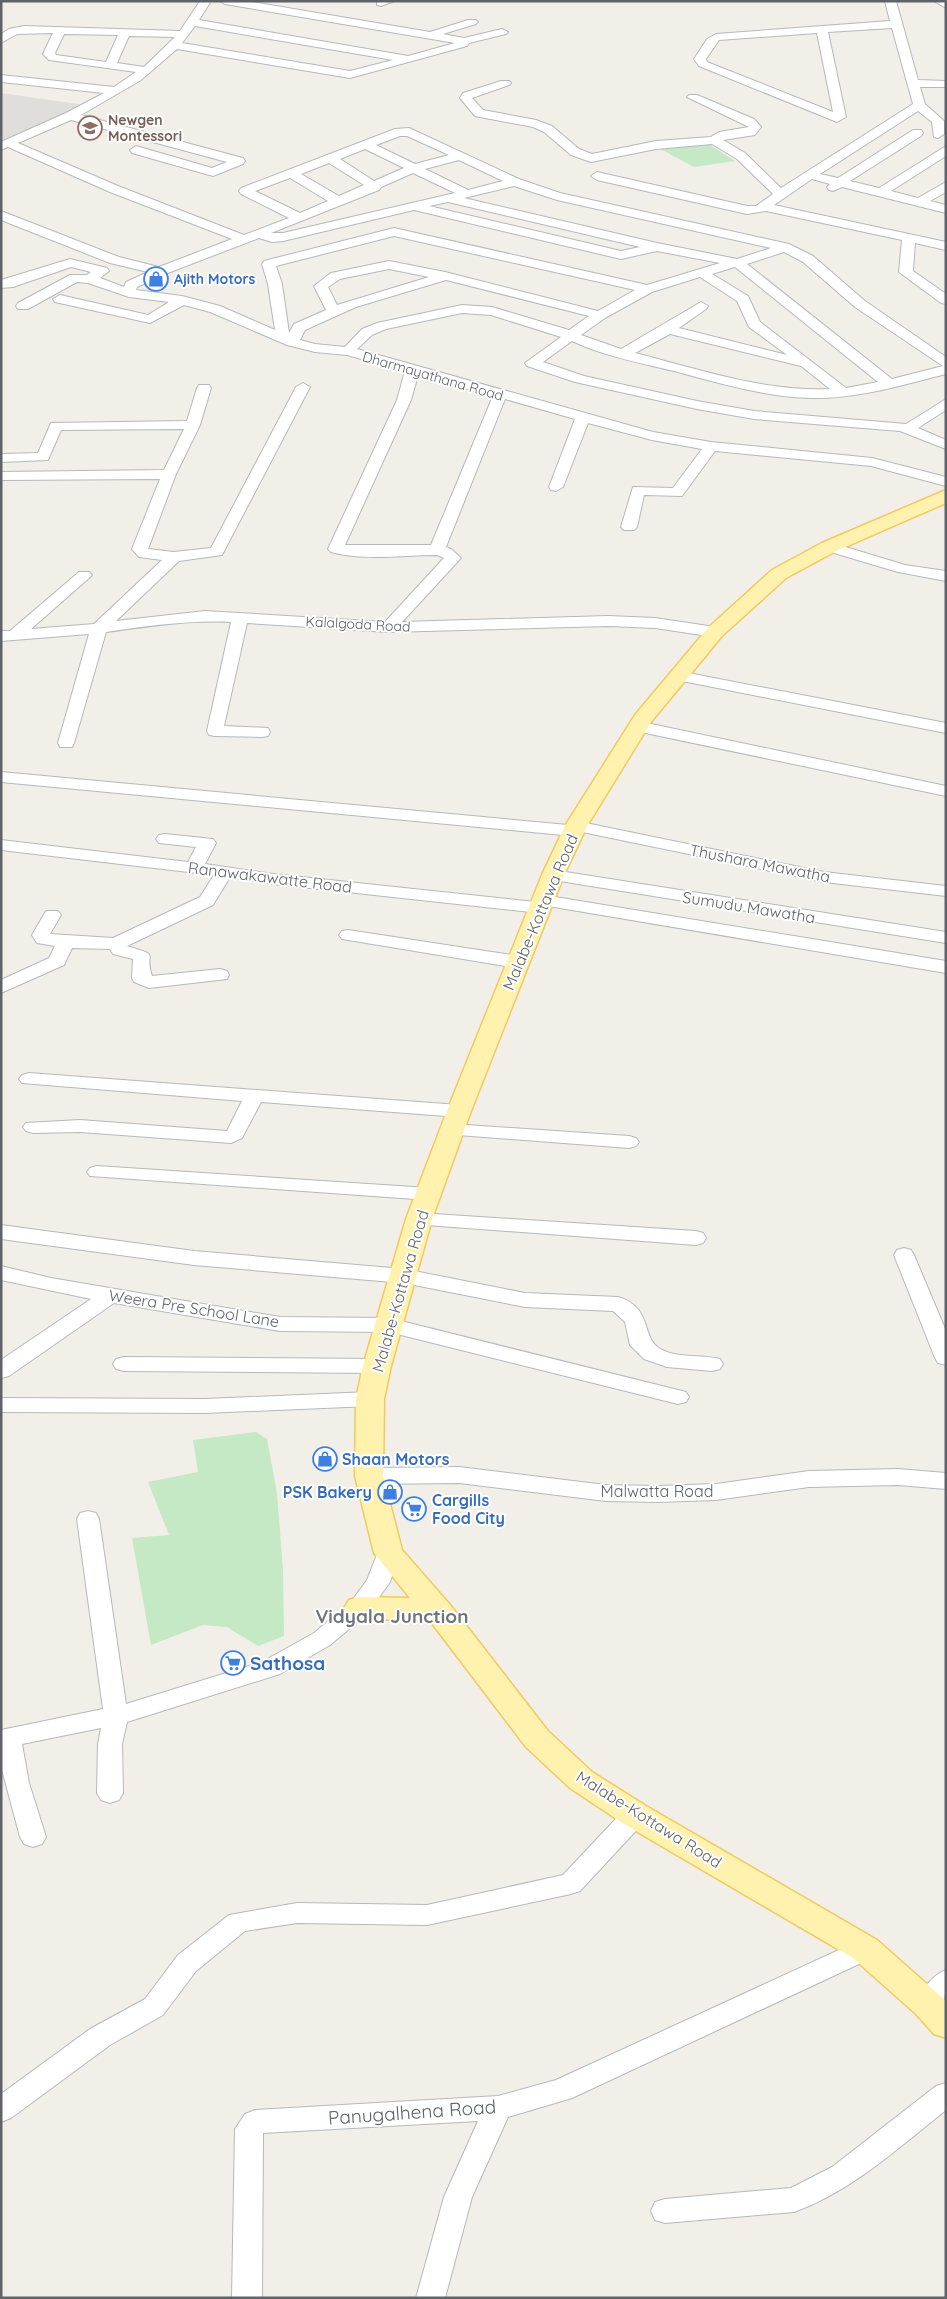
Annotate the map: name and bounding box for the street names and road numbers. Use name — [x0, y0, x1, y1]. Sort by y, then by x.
street label: Dharmayathana Road — [360, 347, 506, 405]
street label: Kalalgoda Road — [305, 612, 411, 636]
street label: Malabe-Kottawa Road — [498, 831, 582, 993]
street label: Thushara Mawatha — [688, 840, 832, 886]
street label: Ranawakawatte Road — [187, 857, 353, 897]
street label: Sumudu Mawatha — [681, 887, 817, 927]
street label: Malabe-Kottawa Road — [367, 1208, 433, 1374]
street label: Weera Pre School Lane — [107, 1285, 281, 1331]
street label: Malwatta Road — [601, 1481, 713, 1501]
street label: Malabe-Kottawa Road — [573, 1766, 725, 1872]
street label: Panugalhena Road — [327, 2094, 497, 2130]

